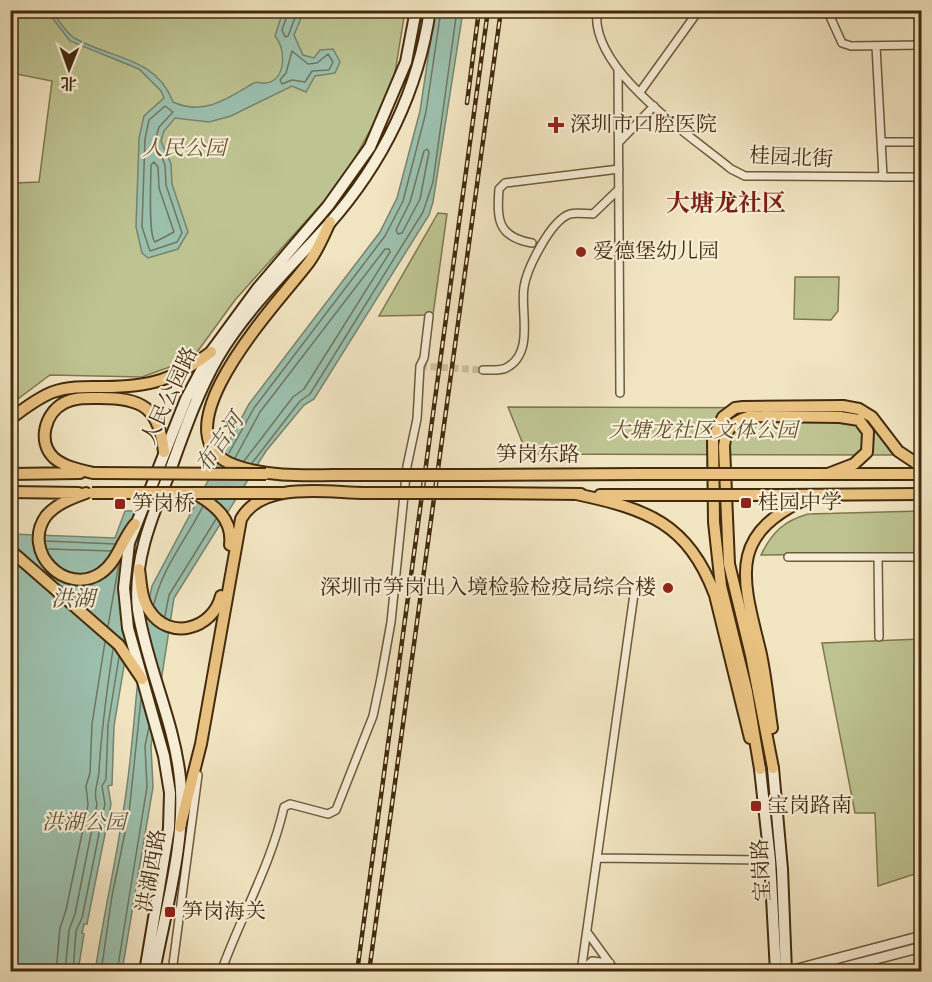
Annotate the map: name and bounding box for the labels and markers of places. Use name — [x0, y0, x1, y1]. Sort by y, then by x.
place label: 深圳市口腔医院 — [570, 112, 717, 138]
marker: 深圳市口腔医院 — [547, 116, 565, 134]
place label: 爱德堡幼儿园 — [593, 239, 719, 265]
marker: 爱德堡幼儿园 — [574, 245, 588, 259]
place label: 桂园中学 — [758, 490, 842, 516]
place label: 笋岗桥 — [132, 491, 195, 517]
marker: 桂园中学 — [739, 496, 753, 510]
marker: 笋岗桥 — [113, 497, 127, 511]
place label: 深圳市笋岗出入境检验检疫局综合楼 — [320, 575, 656, 601]
marker: 深圳市笋岗出入境检验检疫局综合楼 — [661, 581, 675, 595]
place label: 宝岗路南 — [768, 793, 852, 819]
marker: 宝岗路南 — [749, 799, 763, 813]
place label: 笋岗海关 — [182, 899, 266, 925]
marker: 笋岗海关 — [163, 905, 177, 919]

